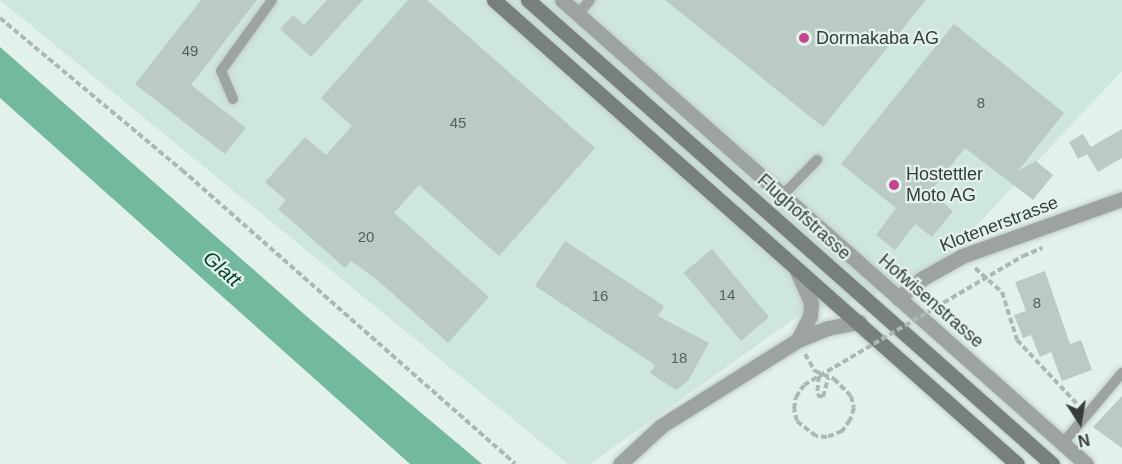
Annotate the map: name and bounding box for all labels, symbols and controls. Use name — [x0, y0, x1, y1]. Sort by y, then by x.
place label: Dormakaba AG — [816, 27, 940, 49]
marker: Dormakaba AG — [797, 31, 811, 45]
house number: 49 — [182, 42, 198, 60]
house number: 8 — [977, 94, 985, 112]
house number: 45 — [450, 114, 466, 132]
place label: Hostettler Moto AG — [906, 164, 983, 207]
street label: Flughofstrasse — [753, 169, 855, 265]
marker: Hostettler Moto AG — [887, 178, 901, 192]
street label: Klotenerstrasse — [937, 192, 1061, 256]
house number: 20 — [358, 228, 374, 246]
water label: Glatt — [198, 246, 246, 292]
street label: Hofwisenstrasse — [874, 250, 988, 352]
house number: 14 — [719, 286, 735, 304]
house number: 16 — [592, 287, 608, 305]
house number: 8 — [1033, 294, 1041, 312]
house number: 18 — [671, 349, 687, 367]
north arrow — [1050, 392, 1110, 452]
text: N — [1076, 431, 1091, 450]

